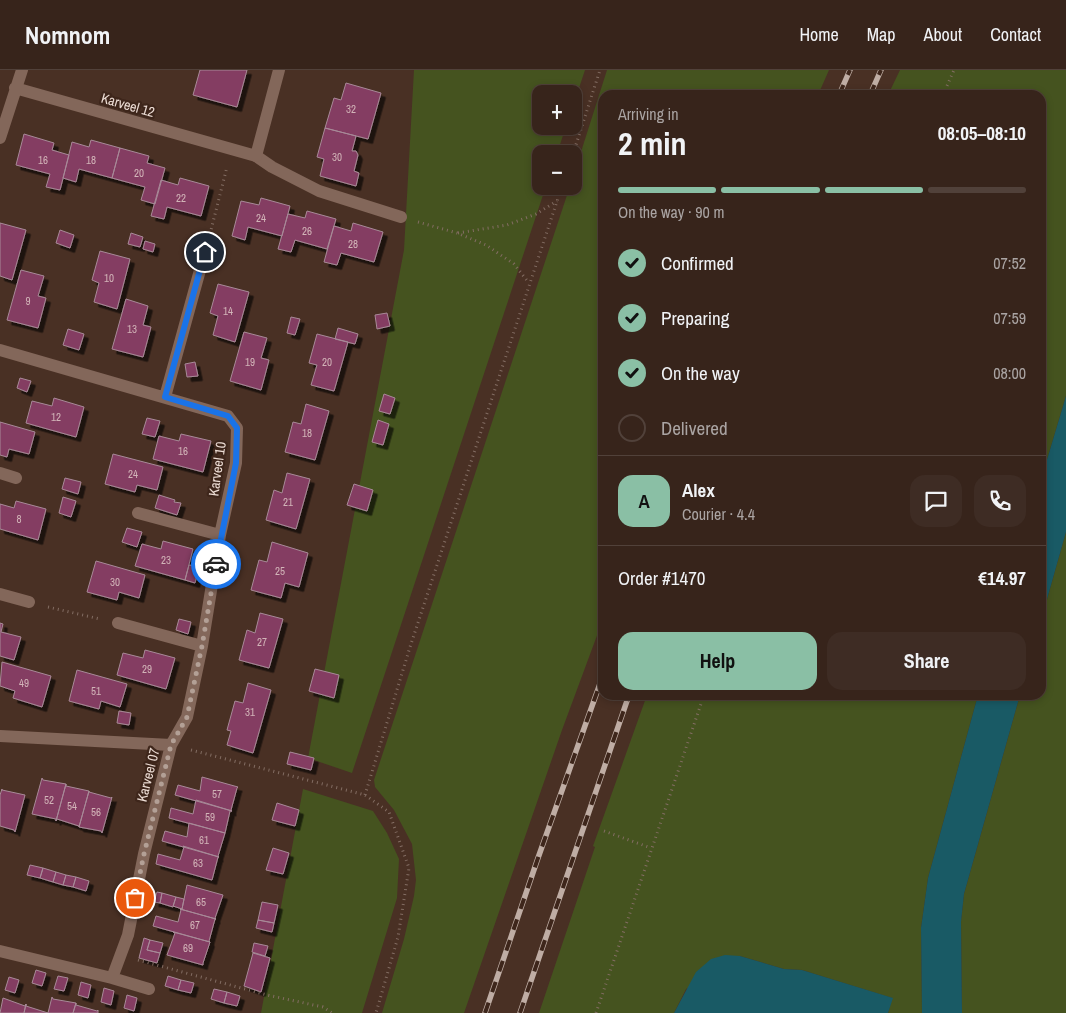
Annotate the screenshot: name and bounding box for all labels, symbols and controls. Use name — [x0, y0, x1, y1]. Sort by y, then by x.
text: Nomnom — [25, 19, 110, 51]
text: Home — [799, 22, 839, 47]
text: Map — [867, 22, 896, 47]
text: About — [924, 22, 962, 47]
text: Contact — [990, 22, 1041, 47]
map controls — [532, 85, 582, 195]
button: + — [532, 85, 582, 135]
street label: Karveel 12 — [99, 89, 157, 121]
house number: 32 — [346, 102, 356, 116]
text: Arriving in — [618, 103, 679, 125]
text: 08:05–08:10 — [938, 120, 1026, 146]
text: 2 min — [618, 122, 687, 165]
button: − — [532, 145, 582, 195]
house number: 30 — [332, 150, 342, 164]
house number: 16 — [38, 153, 48, 167]
house number: 18 — [86, 153, 96, 167]
house number: 20 — [134, 166, 144, 180]
house number: 22 — [176, 191, 186, 205]
text: On the way · 90 m — [618, 201, 724, 223]
house number: 24 — [256, 211, 266, 225]
house number: 26 — [302, 224, 312, 238]
pin — [184, 231, 226, 273]
house number: 28 — [348, 237, 358, 251]
icon: home — [191, 238, 219, 266]
icon: check — [618, 249, 646, 277]
text: Confirmed — [661, 250, 734, 276]
text: 07:52 — [993, 252, 1026, 274]
house number: 10 — [104, 271, 114, 285]
house number: 9 — [25, 294, 31, 308]
house number: 14 — [223, 304, 233, 318]
icon: check — [618, 304, 646, 332]
text: Preparing — [661, 305, 729, 331]
text: 07:59 — [993, 307, 1026, 329]
house number: 13 — [127, 322, 137, 336]
house number: 19 — [245, 355, 255, 369]
house number: 20 — [322, 355, 332, 369]
icon: check — [618, 359, 646, 387]
text: On the way — [661, 360, 740, 386]
text: 08:00 — [993, 362, 1026, 384]
house number: 12 — [51, 410, 61, 424]
text: Delivered — [661, 415, 728, 441]
house number: 18 — [302, 426, 312, 440]
street label: Karveel 10 — [204, 441, 230, 497]
house number: 16 — [178, 444, 188, 458]
house number: 24 — [128, 467, 138, 481]
button: chat — [910, 475, 962, 527]
button: phone — [974, 475, 1026, 527]
text: Alex — [682, 477, 715, 503]
text: A — [638, 488, 650, 514]
house number: 21 — [283, 495, 293, 509]
text: Courier · 4.4 — [682, 503, 755, 525]
house number: 8 — [16, 512, 22, 526]
courier — [191, 539, 241, 589]
icon: car — [202, 550, 230, 578]
house number: 23 — [161, 553, 171, 567]
house number: 25 — [275, 564, 285, 578]
text: Order #1470 — [618, 565, 705, 591]
text: €14.97 — [978, 565, 1026, 591]
house number: 30 — [110, 575, 120, 589]
button: Help — [618, 632, 817, 690]
button: Share — [827, 632, 1026, 690]
house number: 27 — [257, 635, 267, 649]
house number: 29 — [142, 662, 152, 676]
house number: 49 — [19, 676, 29, 690]
house number: 51 — [91, 684, 101, 698]
house number: 31 — [245, 705, 255, 719]
street label: Karveel 07 — [133, 746, 163, 804]
house number: 57 — [212, 787, 222, 801]
house number: 52 — [44, 793, 54, 807]
house number: 54 — [67, 799, 77, 813]
house number: 56 — [91, 805, 101, 819]
house number: 59 — [205, 810, 215, 824]
house number: 61 — [199, 833, 209, 847]
house number: 63 — [193, 856, 203, 870]
pin — [114, 877, 156, 919]
icon: bag — [121, 884, 149, 912]
house number: 65 — [196, 895, 206, 909]
house number: 67 — [190, 918, 200, 932]
house number: 69 — [183, 941, 193, 955]

